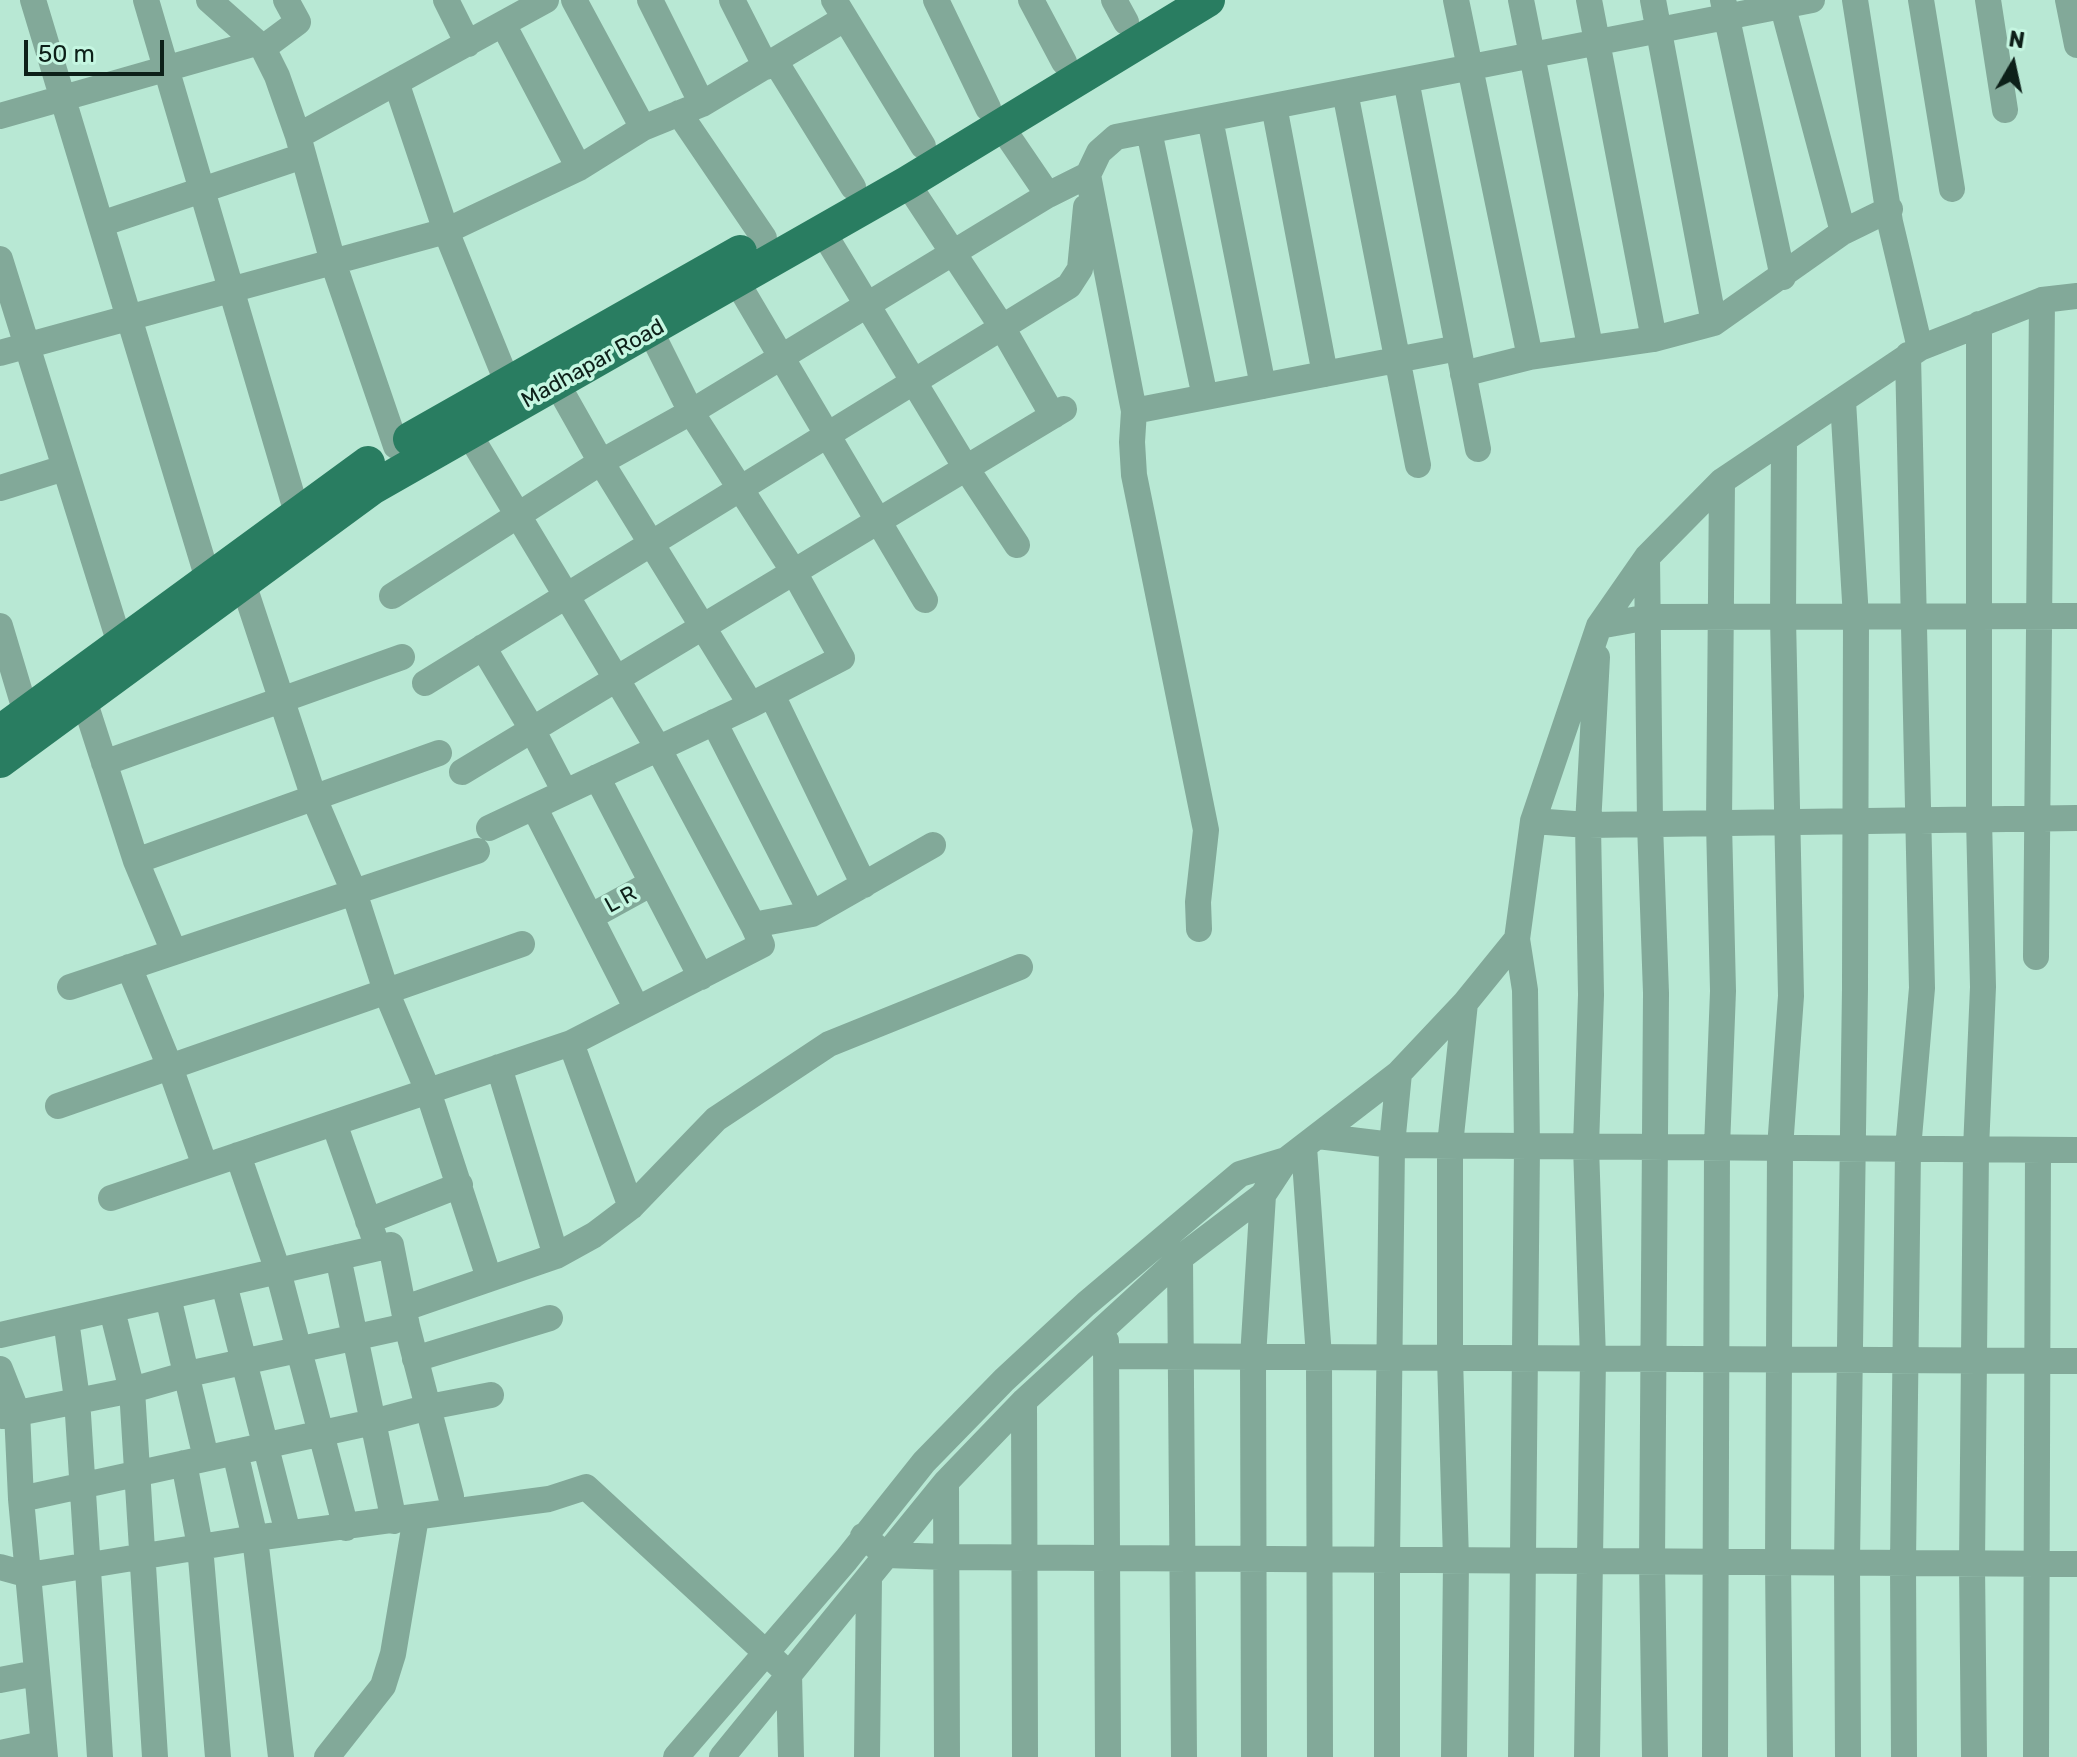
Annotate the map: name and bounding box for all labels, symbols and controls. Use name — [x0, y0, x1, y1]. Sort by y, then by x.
scale bar — [28, 24, 168, 74]
north arrow — [1973, 24, 2053, 104]
text: N — [2007, 25, 2027, 54]
text: 50 m — [38, 40, 95, 68]
street label: Madhapar Road — [517, 314, 669, 414]
street label: L R — [601, 881, 641, 919]

